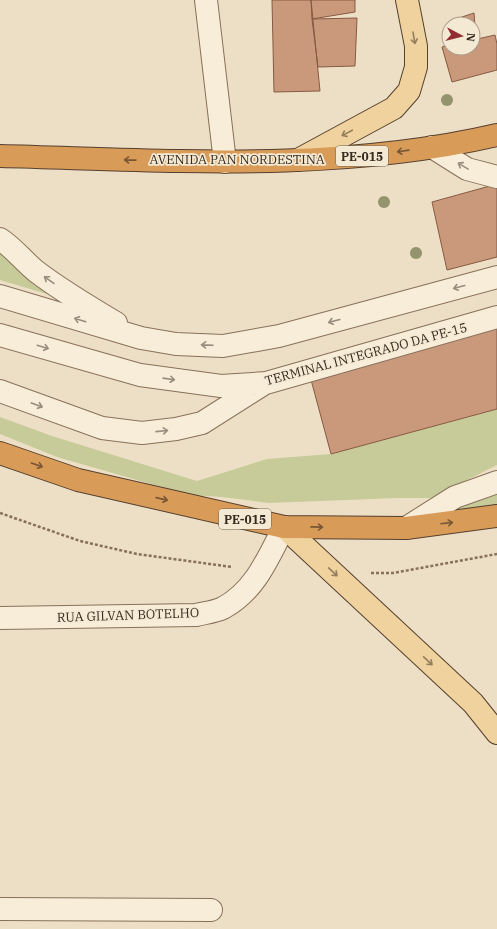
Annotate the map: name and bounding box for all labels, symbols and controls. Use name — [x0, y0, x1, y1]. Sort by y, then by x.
north arrow — [441, 16, 481, 56]
one-way arrow — [411, 31, 419, 44]
text: N — [463, 32, 478, 43]
one-way arrow — [341, 130, 353, 138]
road number: PE-015 — [336, 146, 388, 166]
one-way arrow — [397, 147, 410, 155]
street label: AVENIDA PAN NORDESTINA — [149, 151, 325, 168]
one-way arrow — [124, 156, 137, 163]
one-way arrow — [457, 162, 469, 170]
one-way arrow — [43, 276, 54, 284]
one-way arrow — [453, 284, 466, 291]
one-way arrow — [74, 316, 86, 324]
one-way arrow — [328, 318, 341, 325]
street label: TERMINAL INTEGRADO DA PE-15 — [263, 319, 469, 389]
one-way arrow — [201, 341, 214, 349]
one-way arrow — [37, 344, 50, 351]
one-way arrow — [162, 375, 175, 383]
one-way arrow — [30, 401, 42, 409]
one-way arrow — [155, 427, 168, 434]
one-way arrow — [30, 462, 42, 470]
one-way arrow — [155, 496, 168, 504]
road number: PE-015 — [219, 509, 271, 529]
one-way arrow — [440, 519, 453, 527]
one-way arrow — [310, 523, 323, 531]
one-way arrow — [328, 568, 338, 577]
street label: RUA GILVAN BOTELHO — [57, 604, 199, 626]
one-way arrow — [423, 656, 433, 666]

